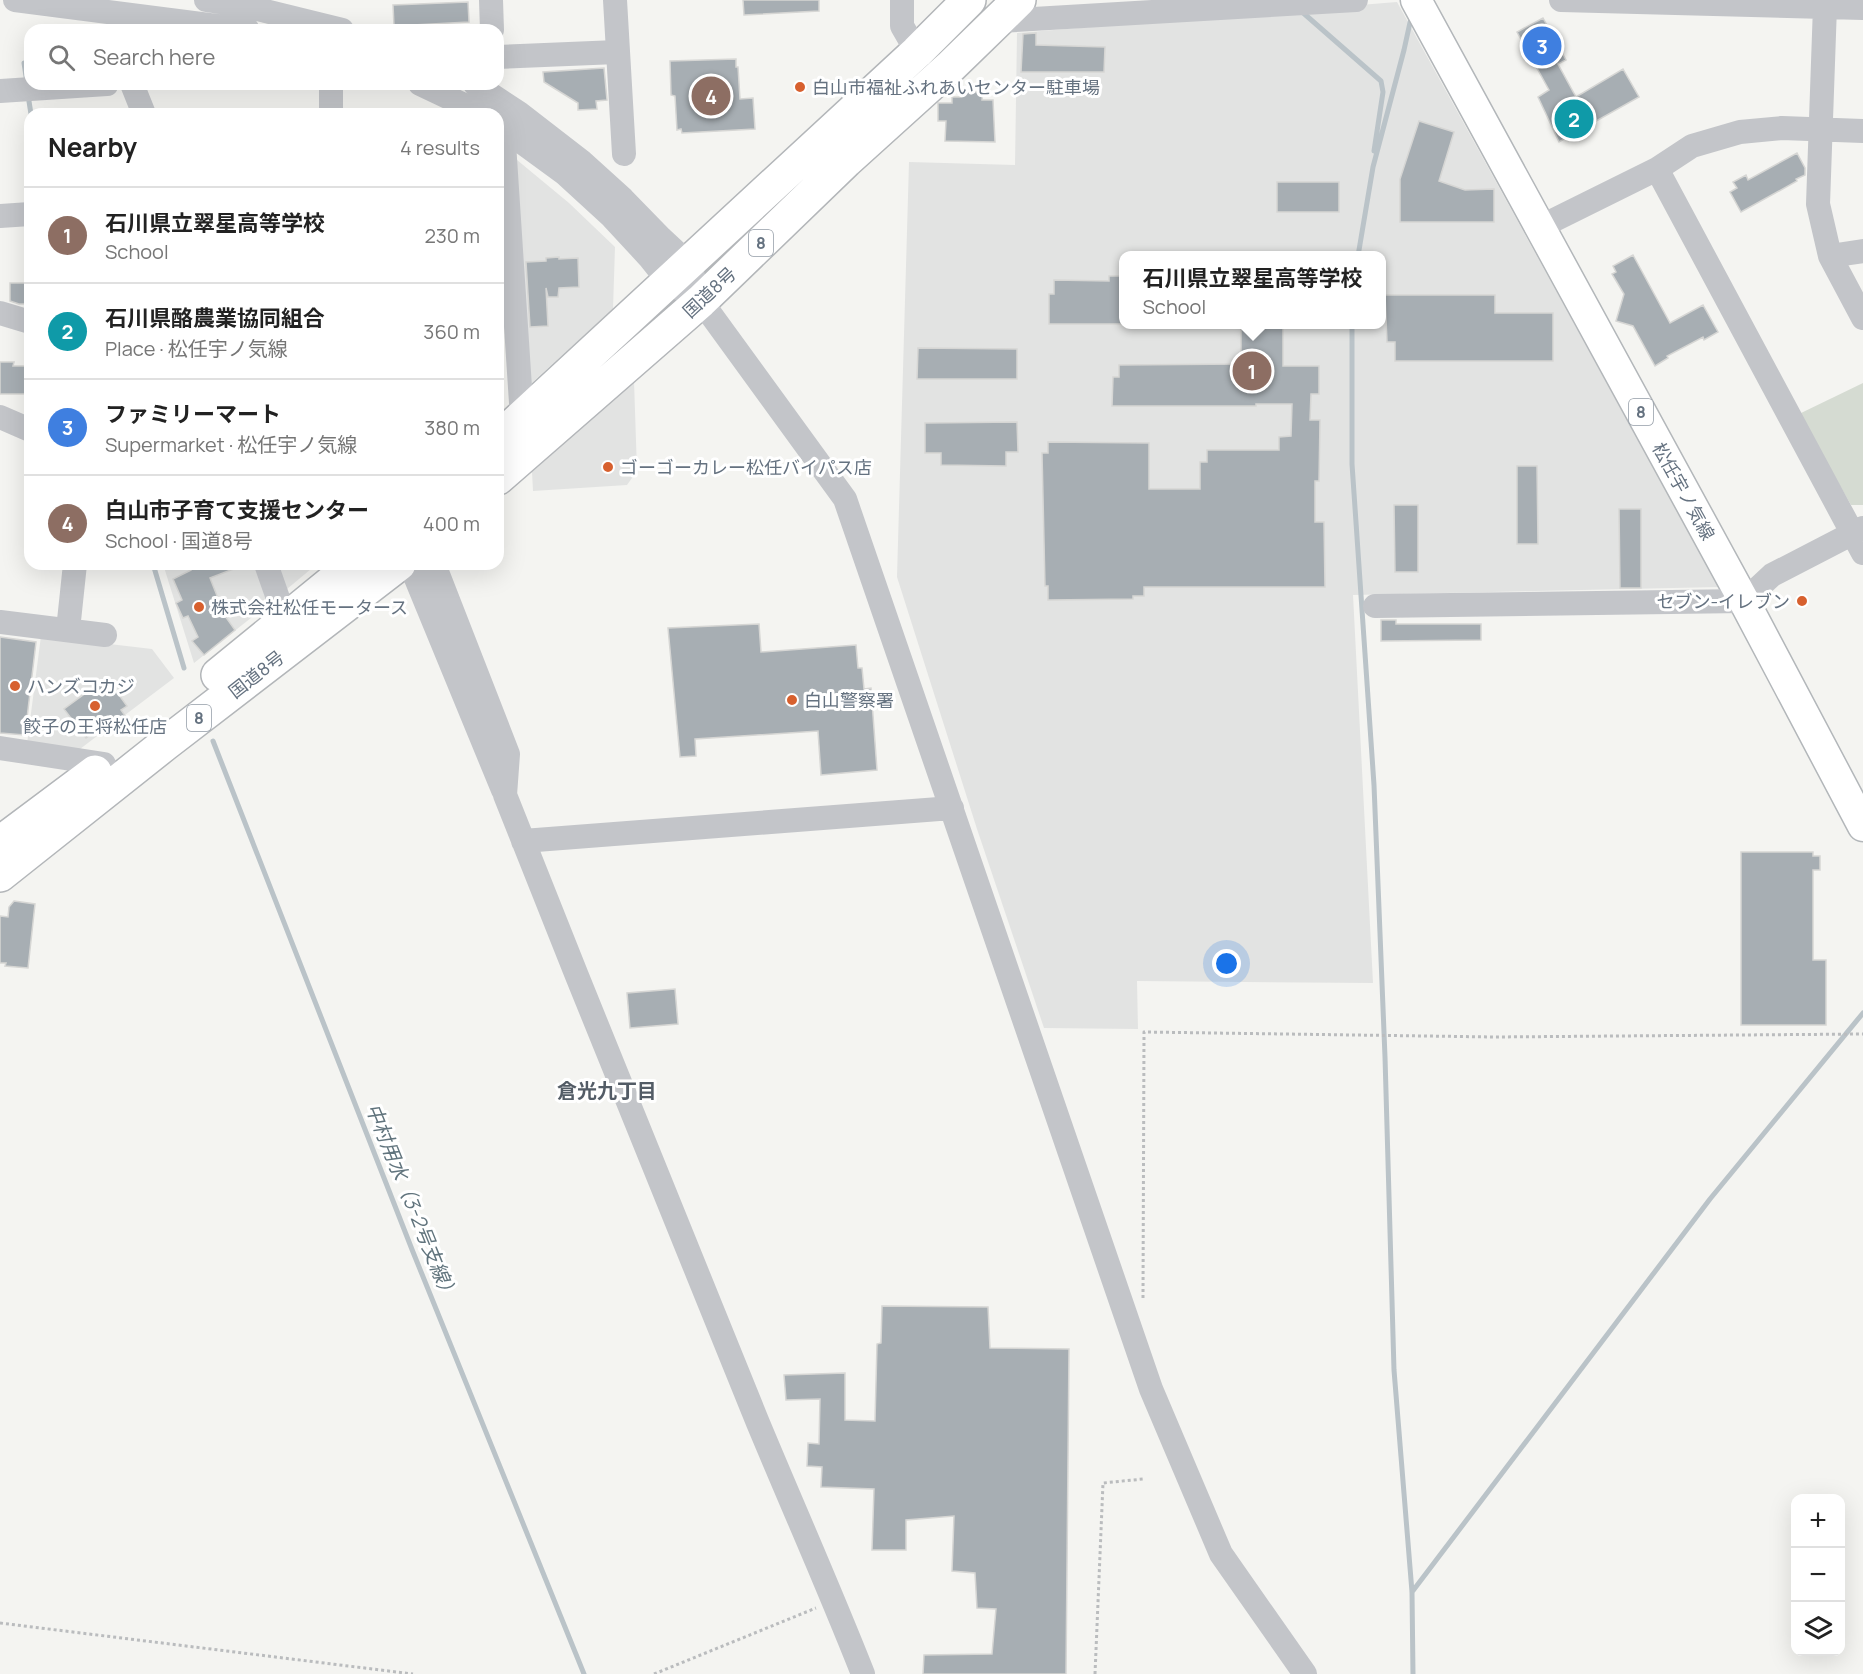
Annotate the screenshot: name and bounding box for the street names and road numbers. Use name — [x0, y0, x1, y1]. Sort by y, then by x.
road number: 8 — [749, 230, 773, 256]
street label: 国道8号 — [677, 261, 741, 323]
road number: 8 — [1629, 399, 1653, 425]
street label: 松任宇ノ気線 — [1647, 438, 1721, 544]
street label: 国道8号 — [223, 645, 289, 703]
road number: 8 — [187, 705, 211, 731]

